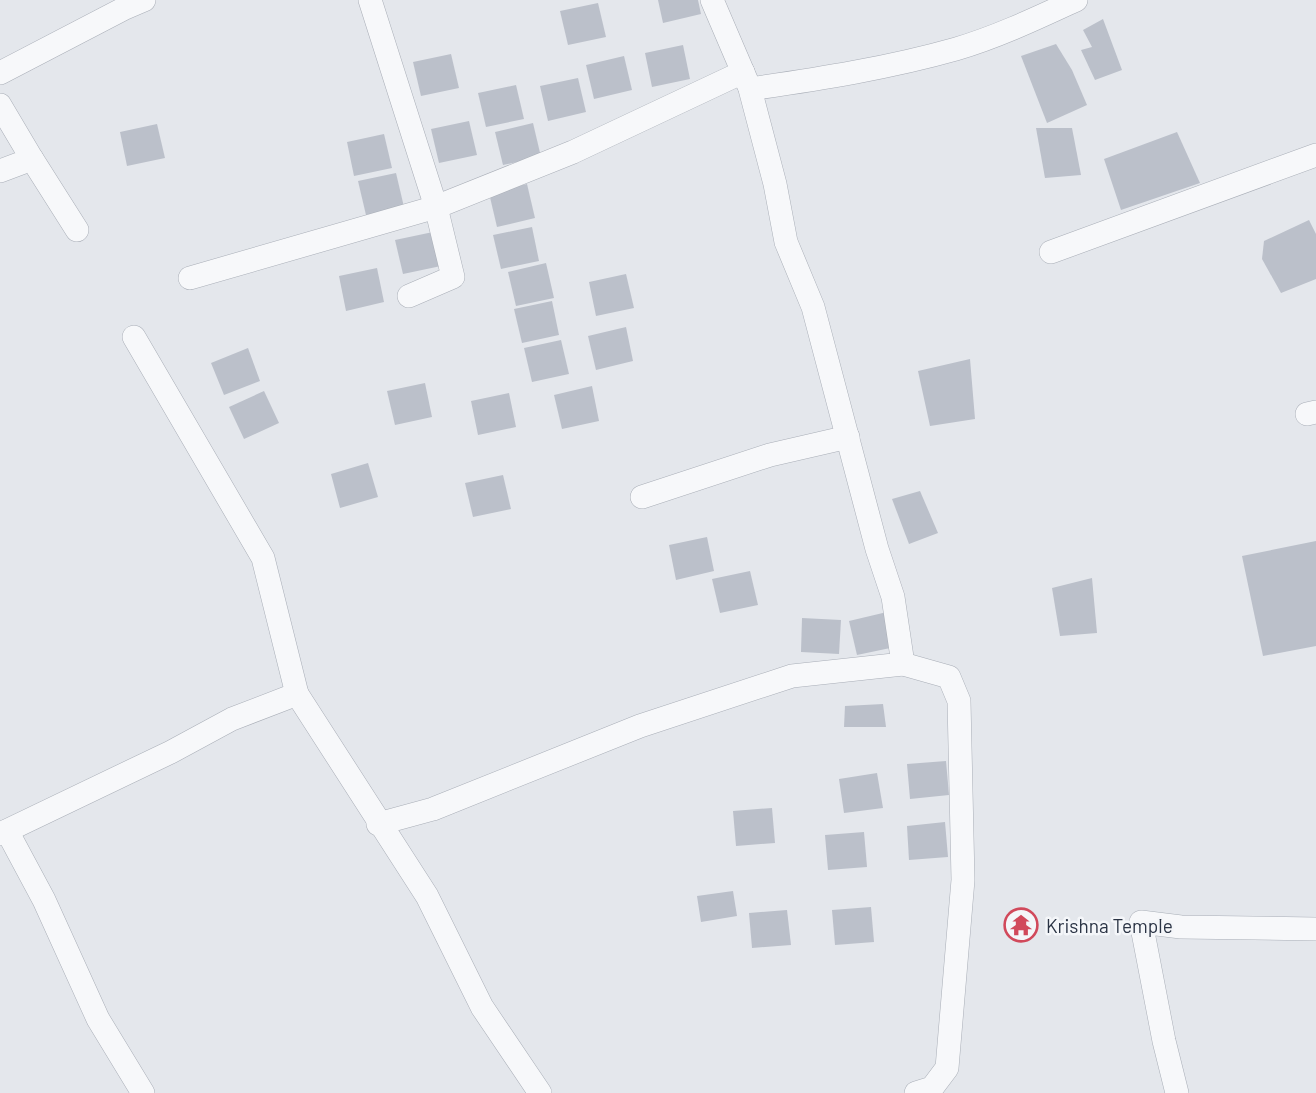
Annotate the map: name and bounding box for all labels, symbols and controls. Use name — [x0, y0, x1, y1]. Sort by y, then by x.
temple icon: Krishna Temple — [1002, 906, 1040, 944]
place label: Krishna Temple — [1046, 914, 1173, 937]

